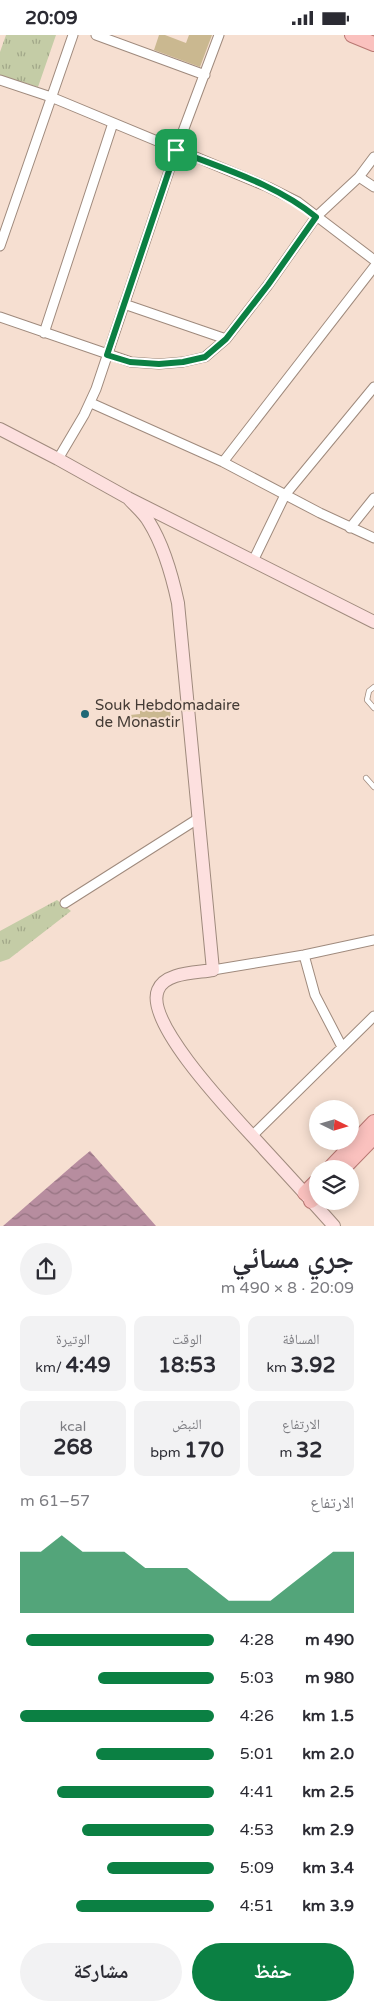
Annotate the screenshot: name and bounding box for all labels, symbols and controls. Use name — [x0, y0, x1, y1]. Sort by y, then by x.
text: 20:09 — [25, 7, 78, 29]
pin — [155, 129, 197, 171]
icon: arrive — [162, 136, 190, 164]
place label: Souk Hebdomadaire de Monastir — [95, 696, 240, 731]
marker: Souk Hebdomadaire de Monastir — [79, 708, 91, 720]
north arrow — [309, 1100, 359, 1150]
map controls — [309, 1100, 359, 1210]
button: layers — [309, 1160, 359, 1210]
text: جري مسائي — [232, 1242, 354, 1276]
button: share — [20, 1243, 72, 1295]
text: 20:09 · 8 × 490 m — [221, 1278, 354, 1298]
text: الوتيرة — [56, 1331, 90, 1348]
text: الوقت — [172, 1331, 202, 1348]
text: المسافة — [282, 1331, 320, 1348]
text: 4:49 — [66, 1353, 111, 1378]
text: 18:53 — [158, 1353, 216, 1378]
text: 3.92 — [291, 1353, 336, 1378]
text: /km — [35, 1359, 66, 1376]
text: km — [266, 1359, 291, 1376]
text: النبض — [172, 1416, 202, 1433]
text: الارتفاع — [282, 1416, 320, 1433]
text: kcal — [60, 1418, 86, 1435]
text: 268 — [53, 1435, 93, 1460]
text: 170 — [184, 1438, 224, 1463]
text: 32 — [296, 1438, 322, 1463]
text: bpm — [150, 1444, 184, 1461]
text: m — [280, 1444, 296, 1461]
text: 57–61 m — [20, 1491, 90, 1511]
text: الارتفاع — [310, 1493, 354, 1513]
text: 4:28 — [240, 1630, 274, 1650]
text: 490 m — [305, 1630, 354, 1650]
text: 5:03 — [240, 1668, 274, 1688]
text: 980 m — [305, 1668, 354, 1688]
text: 4:26 — [240, 1706, 274, 1726]
text: 1.5 km — [302, 1706, 354, 1726]
text: 5:01 — [240, 1744, 274, 1764]
text: 2.0 km — [302, 1744, 354, 1764]
text: 4:41 — [240, 1782, 274, 1802]
text: 2.5 km — [302, 1782, 354, 1802]
text: 4:53 — [240, 1820, 274, 1840]
text: 2.9 km — [302, 1820, 354, 1840]
text: 5:09 — [240, 1858, 274, 1878]
text: 3.4 km — [302, 1858, 354, 1878]
text: 4:51 — [240, 1896, 274, 1916]
text: 3.9 km — [302, 1896, 354, 1916]
button: مشاركة — [20, 1943, 182, 2001]
button: حفظ — [192, 1943, 354, 2001]

